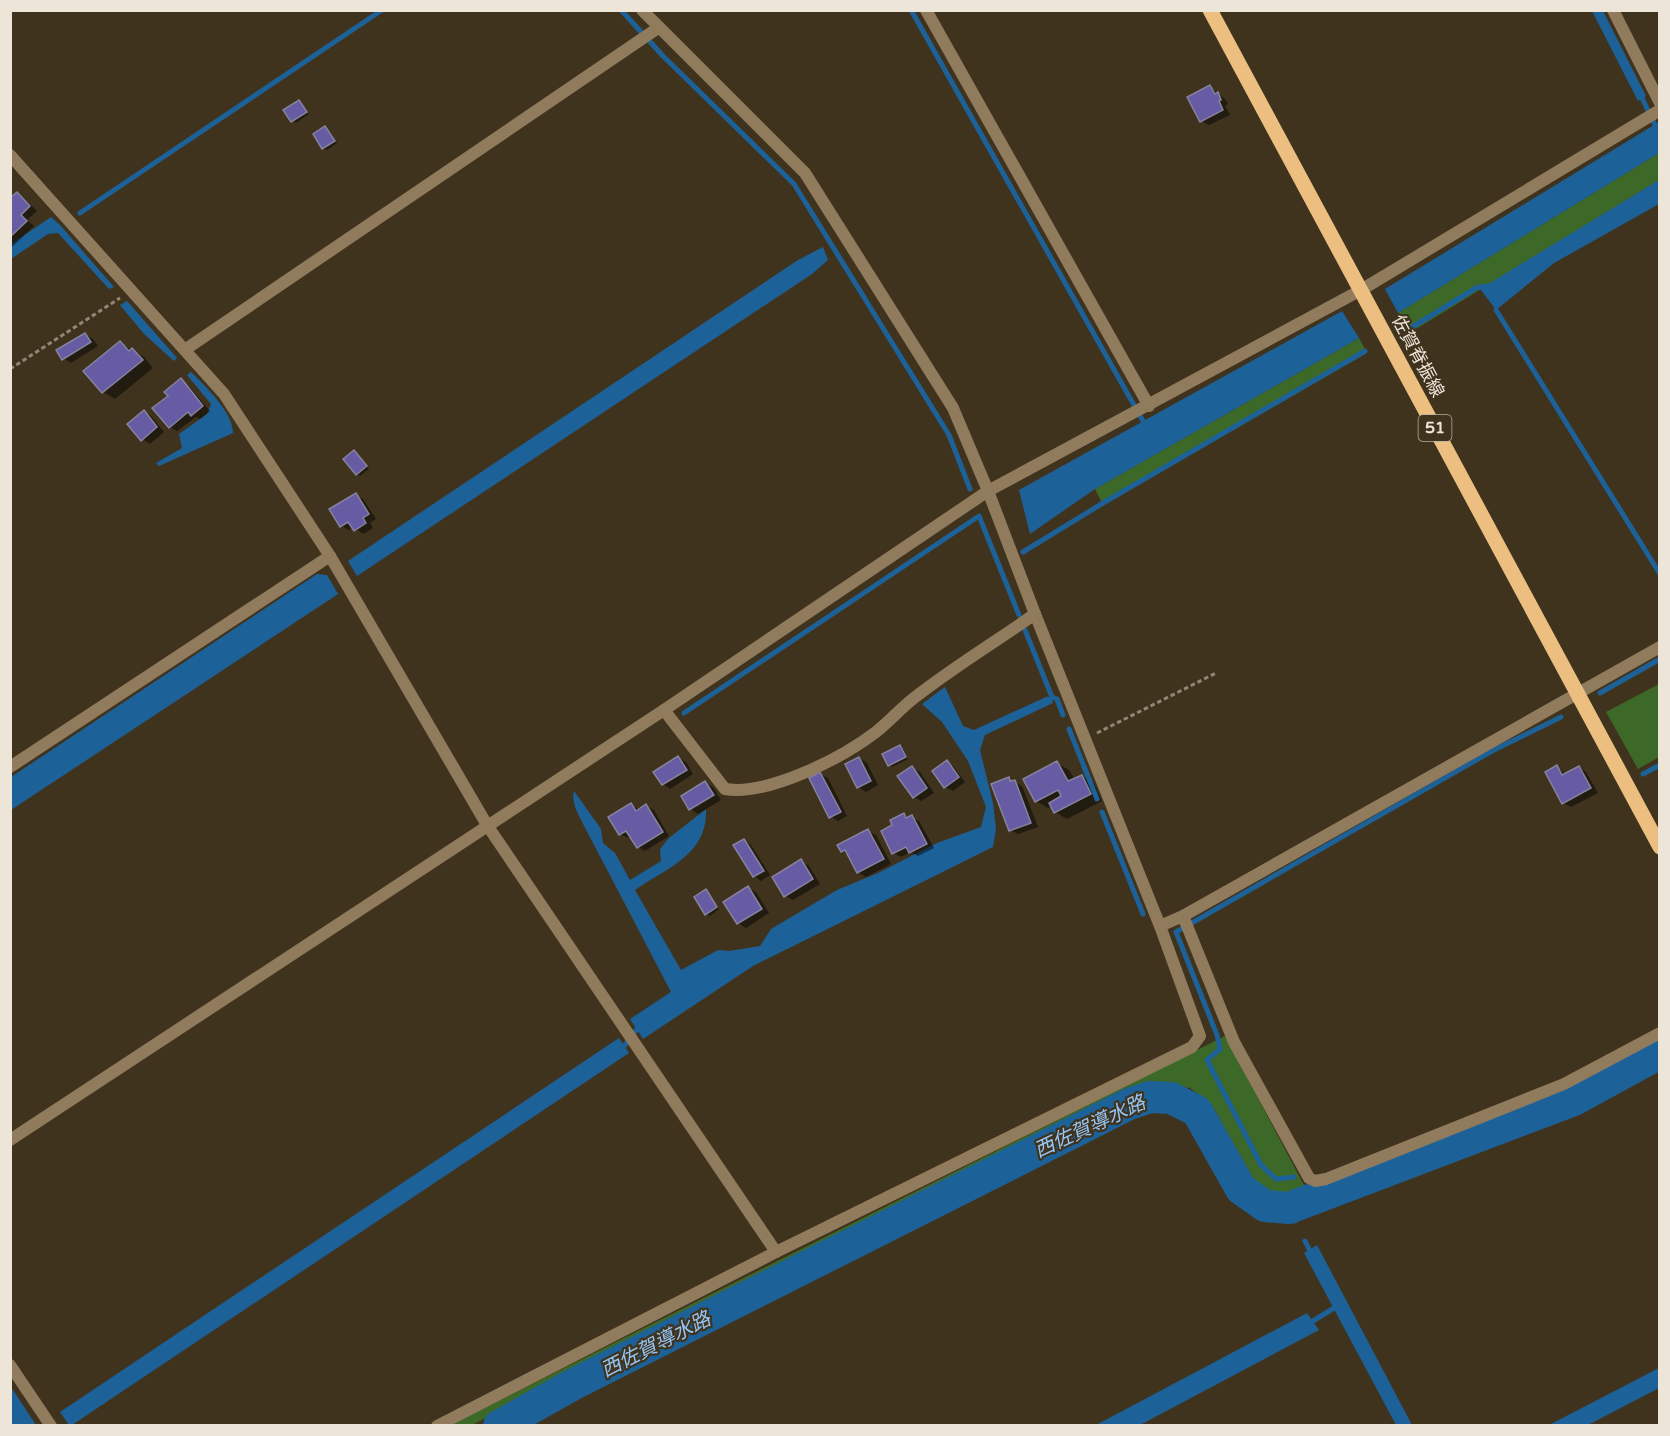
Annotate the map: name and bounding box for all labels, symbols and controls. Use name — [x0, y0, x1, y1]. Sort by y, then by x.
street label: 佐賀脊振線 — [1387, 311, 1449, 401]
road number: 51 — [1418, 415, 1452, 441]
water label: 西佐賀導水路 — [1031, 1090, 1151, 1163]
water label: 西佐賀導水路 — [597, 1306, 717, 1383]

